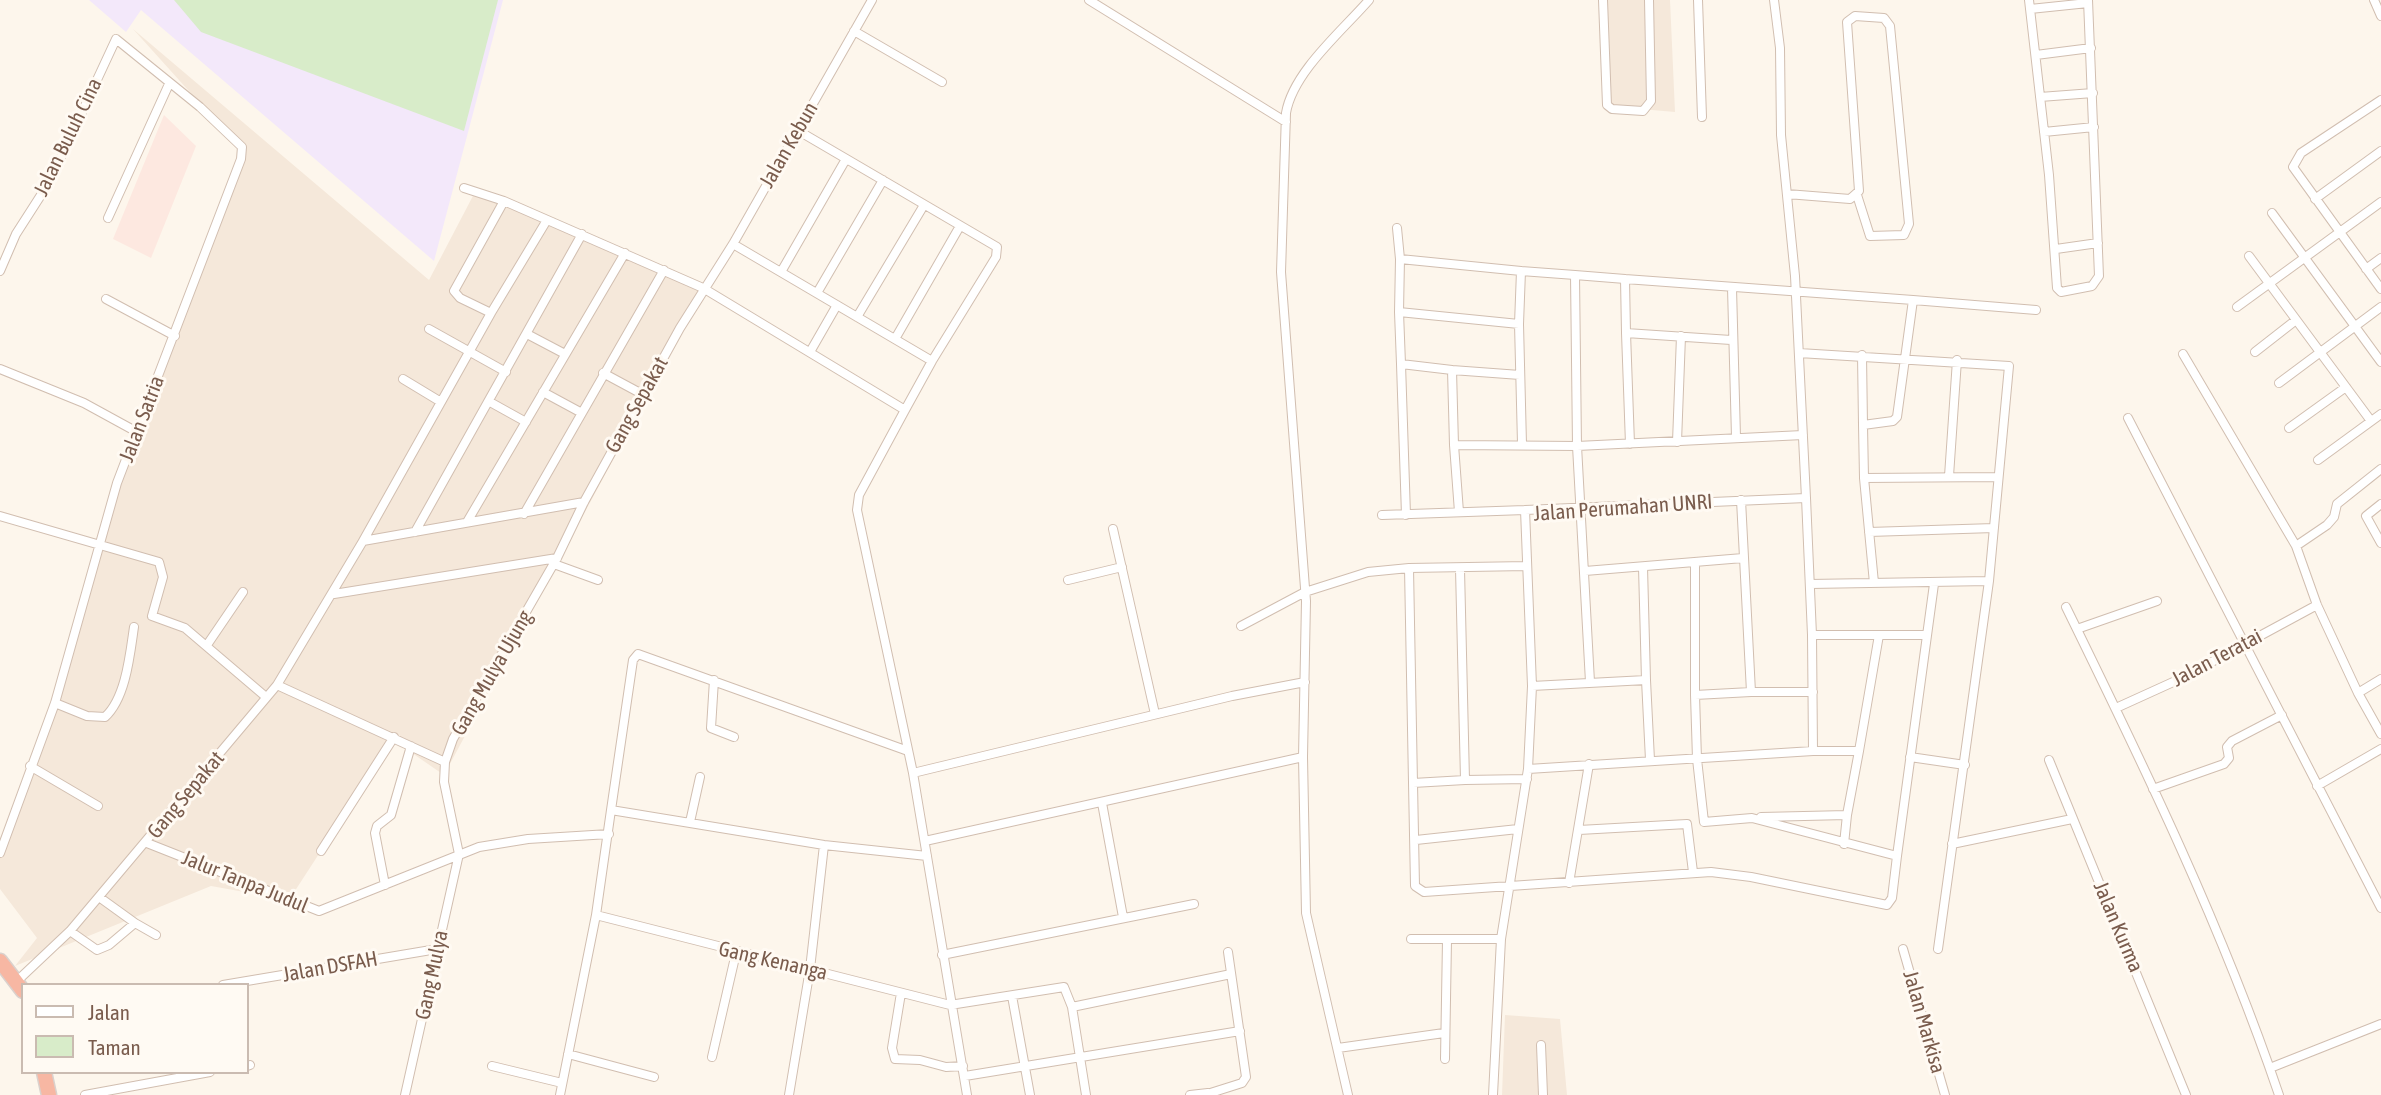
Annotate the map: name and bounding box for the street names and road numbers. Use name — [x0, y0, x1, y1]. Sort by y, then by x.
street label: Jalan Buluh Cina — [29, 74, 107, 200]
street label: Jalan Kebun — [754, 98, 824, 192]
street label: Gang Sepakat — [600, 352, 674, 458]
street label: Jalan Satria — [114, 372, 170, 466]
street label: Jalan Perumahan UNRI — [1533, 489, 1713, 527]
street label: Gang Mulya Ujung — [446, 606, 538, 740]
street label: Jalan Teratai — [2168, 624, 2266, 692]
street label: Gang Sepakat — [142, 746, 230, 844]
street label: Jalur Tanpa Judul — [178, 845, 312, 919]
street label: Jalan Kurma — [2088, 878, 2148, 976]
street label: Gang Mulya — [410, 928, 454, 1022]
street label: Gang Kenanga — [716, 936, 830, 986]
street label: Jalan DSFAH — [281, 946, 379, 988]
street label: Jalan Markisa — [1897, 968, 1951, 1076]

